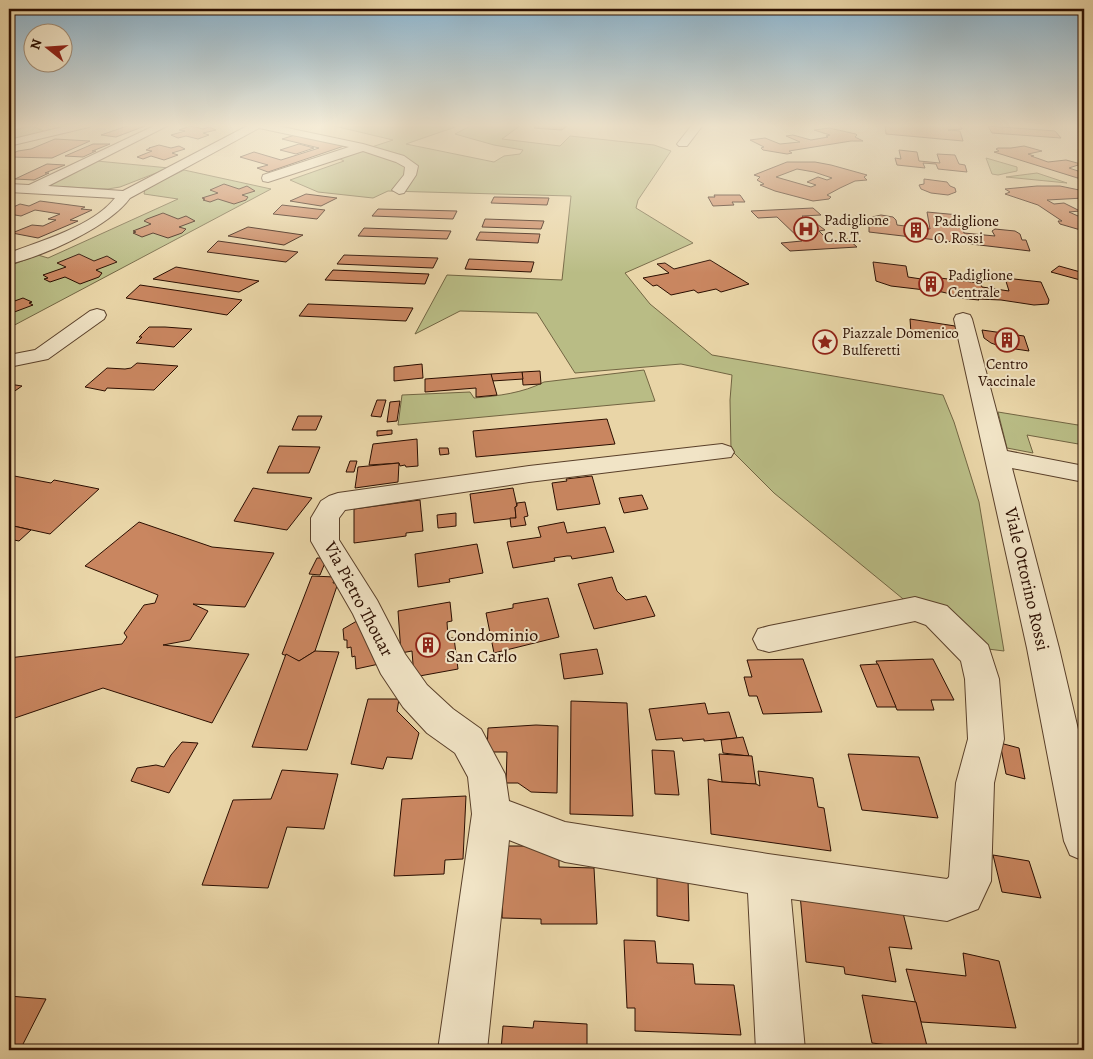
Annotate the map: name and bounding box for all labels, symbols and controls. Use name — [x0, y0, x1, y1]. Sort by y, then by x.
north arrow — [22, 22, 72, 72]
text: N — [25, 37, 47, 52]
place label: Padiglione C.R.T. — [824, 210, 889, 247]
place label: Padiglione O. Rossi — [934, 211, 999, 248]
hospital icon: Padiglione C.R.T. — [793, 216, 819, 242]
building icon: Padiglione O. Rossi — [903, 217, 929, 243]
place label: Padiglione Centrale — [948, 265, 1013, 302]
building icon: Padiglione Centrale — [918, 271, 944, 297]
place label: Piazzale Domenico Bulferetti — [842, 323, 959, 360]
building icon: Centro Vaccinale — [994, 327, 1020, 353]
place icon: Piazzale Domenico Bulferetti — [812, 329, 838, 355]
place label: Centro Vaccinale — [977, 354, 1036, 391]
street label: Viale Ottorino Rossi — [999, 504, 1055, 653]
street label: Via Pietro Thouar — [318, 536, 399, 661]
place label: Condominio San Carlo — [446, 623, 538, 668]
building icon: Condominio San Carlo — [415, 632, 441, 658]

